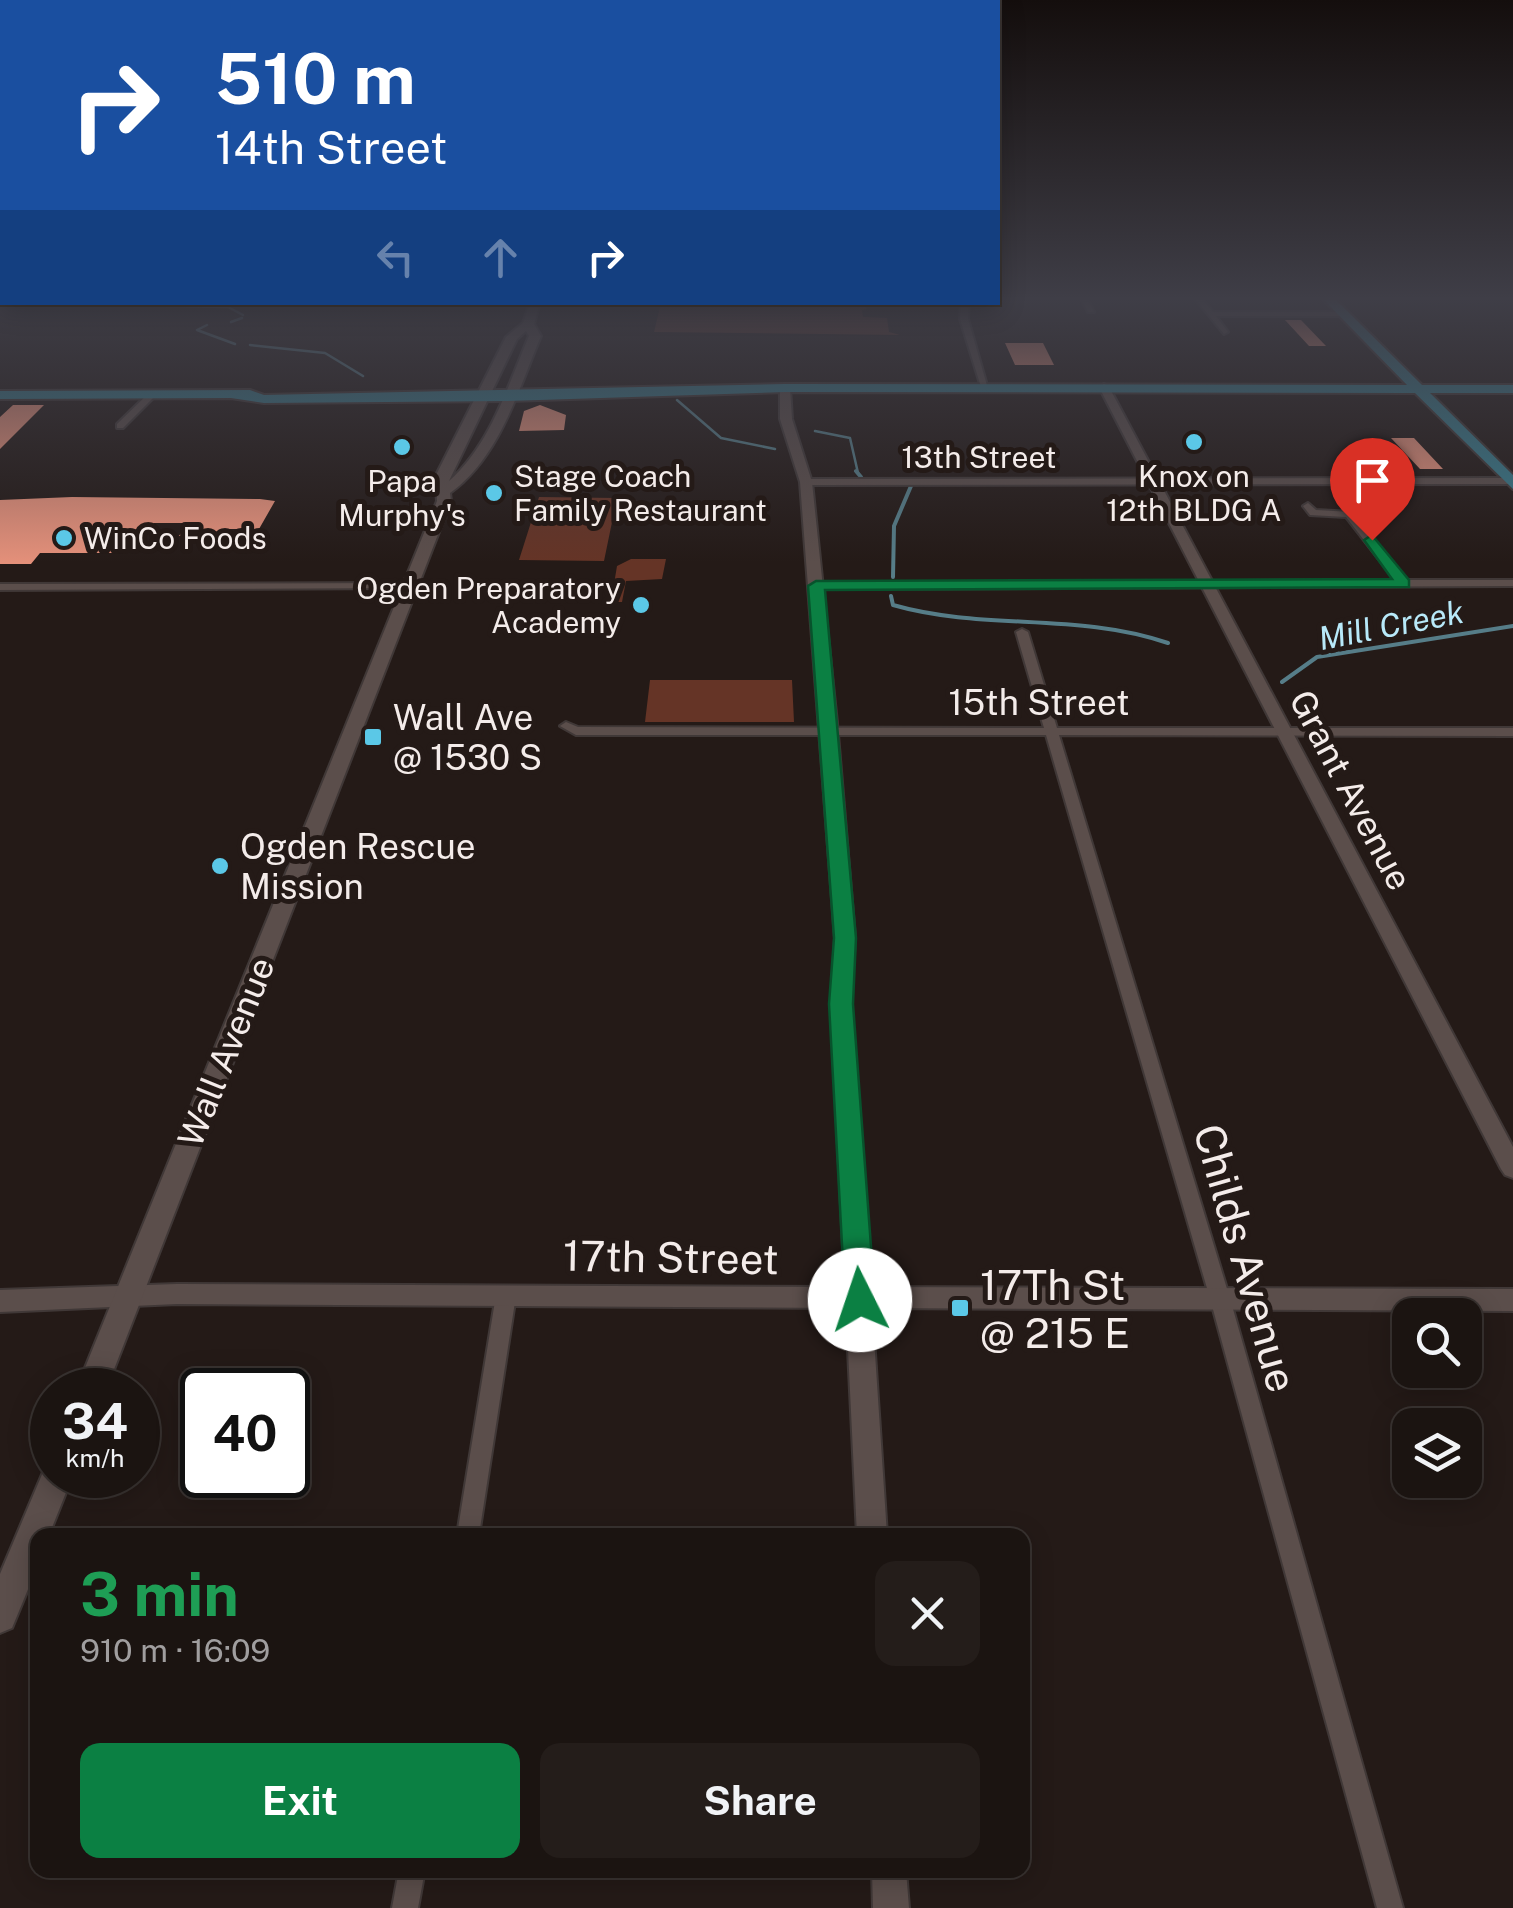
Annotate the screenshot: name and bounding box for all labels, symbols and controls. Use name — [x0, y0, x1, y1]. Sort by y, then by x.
text: 510 m — [215, 37, 416, 120]
icon: right — [50, 40, 180, 170]
text: 14th Street — [215, 121, 447, 174]
icon: left — [368, 230, 423, 285]
icon: ahead — [473, 230, 528, 285]
icon: right — [578, 230, 633, 285]
marker: Knox on 12th BLDG A — [1183, 431, 1205, 453]
marker: Papa Murphy's — [391, 436, 413, 458]
pin — [1330, 438, 1415, 541]
street label: 13th Street — [902, 439, 1057, 475]
icon: arrive — [1345, 453, 1400, 508]
place label: Stage Coach Family Restaurant — [514, 458, 767, 528]
place label: Knox on 12th BLDG A — [1106, 458, 1282, 528]
place label: Papa Murphy's — [338, 463, 466, 533]
marker: Stage Coach Family Restaurant — [483, 482, 505, 504]
place label: WinCo Foods — [84, 520, 267, 556]
marker: WinCo Foods — [53, 527, 75, 549]
place label: Ogden Preparatory Academy — [356, 570, 621, 640]
water label: Mill Creek — [1315, 593, 1467, 657]
marker: Ogden Preparatory Academy — [630, 594, 652, 616]
street label: 15th Street — [948, 682, 1130, 723]
street label: Grant Avenue — [1281, 683, 1421, 897]
place label: Wall Ave @ 1530 S — [393, 697, 542, 778]
marker: Wall Ave @ 1530 S — [362, 726, 384, 748]
place label: Ogden Rescue Mission — [240, 826, 476, 907]
marker: Ogden Rescue Mission — [209, 855, 231, 877]
street label: Wall Avenue — [169, 951, 283, 1153]
street label: Childs Avenue — [1184, 1119, 1308, 1397]
street label: 17th Street — [563, 1231, 779, 1283]
position arrow — [808, 1248, 912, 1352]
place label: 17Th St @ 215 E — [980, 1260, 1130, 1357]
marker: 17Th St @ 215 E — [949, 1297, 971, 1319]
map controls — [1392, 1298, 1482, 1498]
button: search — [1392, 1298, 1482, 1388]
speed limit sign: 40 — [180, 1368, 310, 1498]
text: 34 — [62, 1391, 128, 1450]
button: layers — [1392, 1408, 1482, 1498]
text: km/h — [66, 1443, 124, 1473]
text: 3 min — [80, 1559, 239, 1630]
button: close — [875, 1561, 980, 1666]
text: 910 m · 16:09 — [80, 1632, 270, 1669]
button: Exit — [80, 1743, 520, 1858]
button: Share — [540, 1743, 980, 1858]

